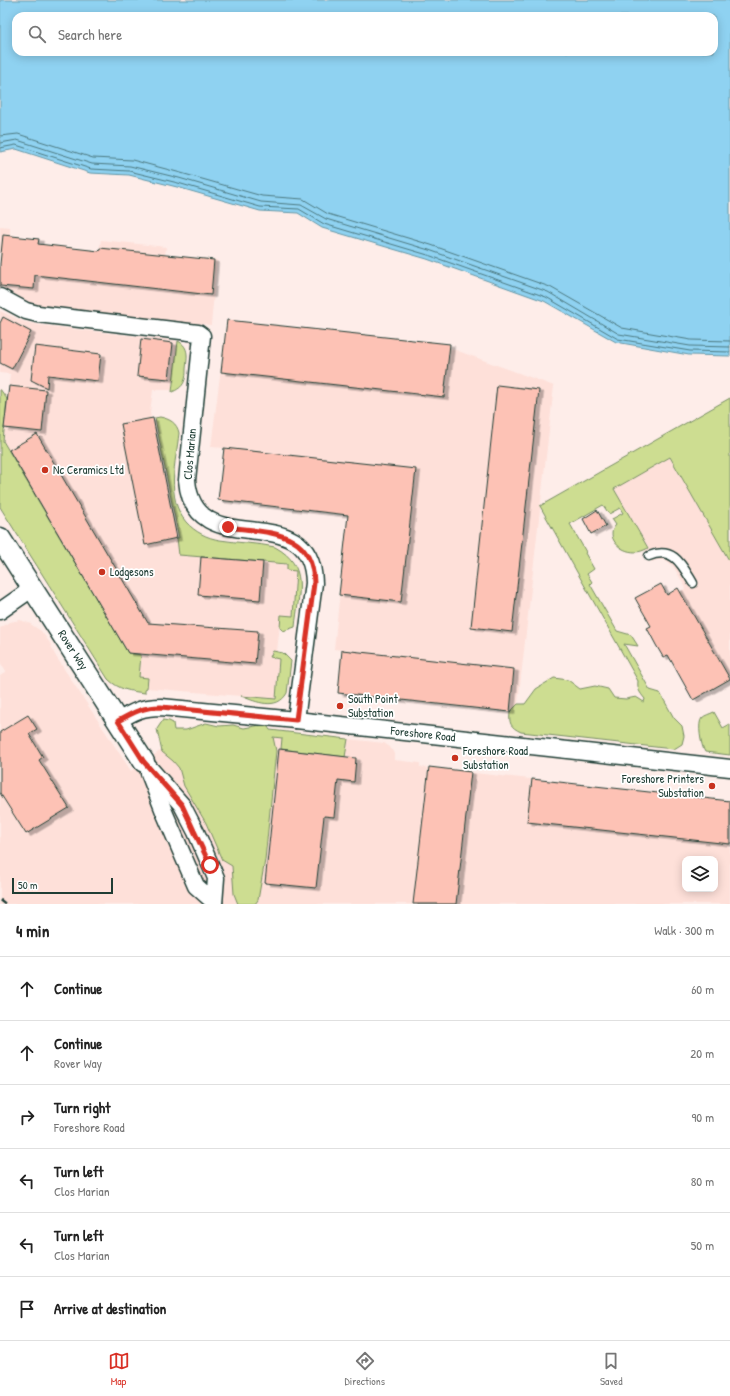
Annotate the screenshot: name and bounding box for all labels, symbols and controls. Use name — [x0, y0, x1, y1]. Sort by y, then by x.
search box — [12, 12, 718, 56]
icon: search — [26, 23, 48, 45]
text: Search here — [58, 24, 122, 45]
street label: Clos Marian — [179, 428, 200, 480]
place label: Nc Ceramics Ltd — [53, 461, 124, 478]
marker: Nc Ceramics Ltd — [40, 465, 50, 475]
route end — [219, 518, 237, 536]
place label: Lodgesons — [110, 563, 154, 580]
marker: Lodgesons — [97, 567, 107, 577]
street label: Rover Way — [54, 626, 93, 673]
place label: South Point Substation — [348, 690, 399, 721]
marker: South Point Substation — [335, 701, 345, 711]
street label: Foreshore Road — [389, 722, 457, 745]
place label: Foreshore Road Substation — [462, 742, 528, 773]
marker: Foreshore Road Substation — [450, 753, 460, 763]
place label: Foreshore Printers Substation — [621, 770, 704, 801]
marker: Foreshore Printers Substation — [707, 781, 717, 791]
route start — [201, 856, 219, 874]
map controls — [682, 856, 718, 892]
button: layers — [682, 856, 718, 892]
scale bar — [12, 876, 113, 895]
text: 50 m — [18, 878, 38, 892]
text: 4 min — [16, 919, 49, 942]
text: Walk · 300 m — [654, 921, 714, 939]
icon: ahead — [16, 978, 38, 1000]
text: Continue — [54, 978, 102, 999]
text: 60 m — [691, 980, 714, 998]
text: Continue — [54, 1033, 102, 1054]
icon: ahead — [16, 1042, 38, 1064]
text: 20 m — [690, 1044, 714, 1062]
text: Rover Way — [54, 1054, 102, 1072]
text: Turn right — [54, 1097, 110, 1118]
icon: right — [16, 1106, 38, 1128]
text: 90 m — [692, 1108, 714, 1126]
text: Foreshore Road — [54, 1118, 124, 1136]
text: Turn left — [54, 1161, 104, 1182]
icon: left — [16, 1170, 38, 1192]
text: 80 m — [691, 1172, 714, 1190]
text: Clos Marian — [54, 1182, 110, 1200]
text: Turn left — [54, 1225, 104, 1246]
icon: left — [16, 1234, 38, 1256]
text: 50 m — [691, 1236, 714, 1254]
text: Clos Marian — [54, 1246, 110, 1264]
icon: arrive — [16, 1298, 38, 1320]
text: Arrive at destination — [54, 1298, 166, 1319]
tab: Map — [108, 1350, 130, 1388]
tab: Directions — [345, 1350, 385, 1388]
tab: Saved — [600, 1350, 622, 1388]

